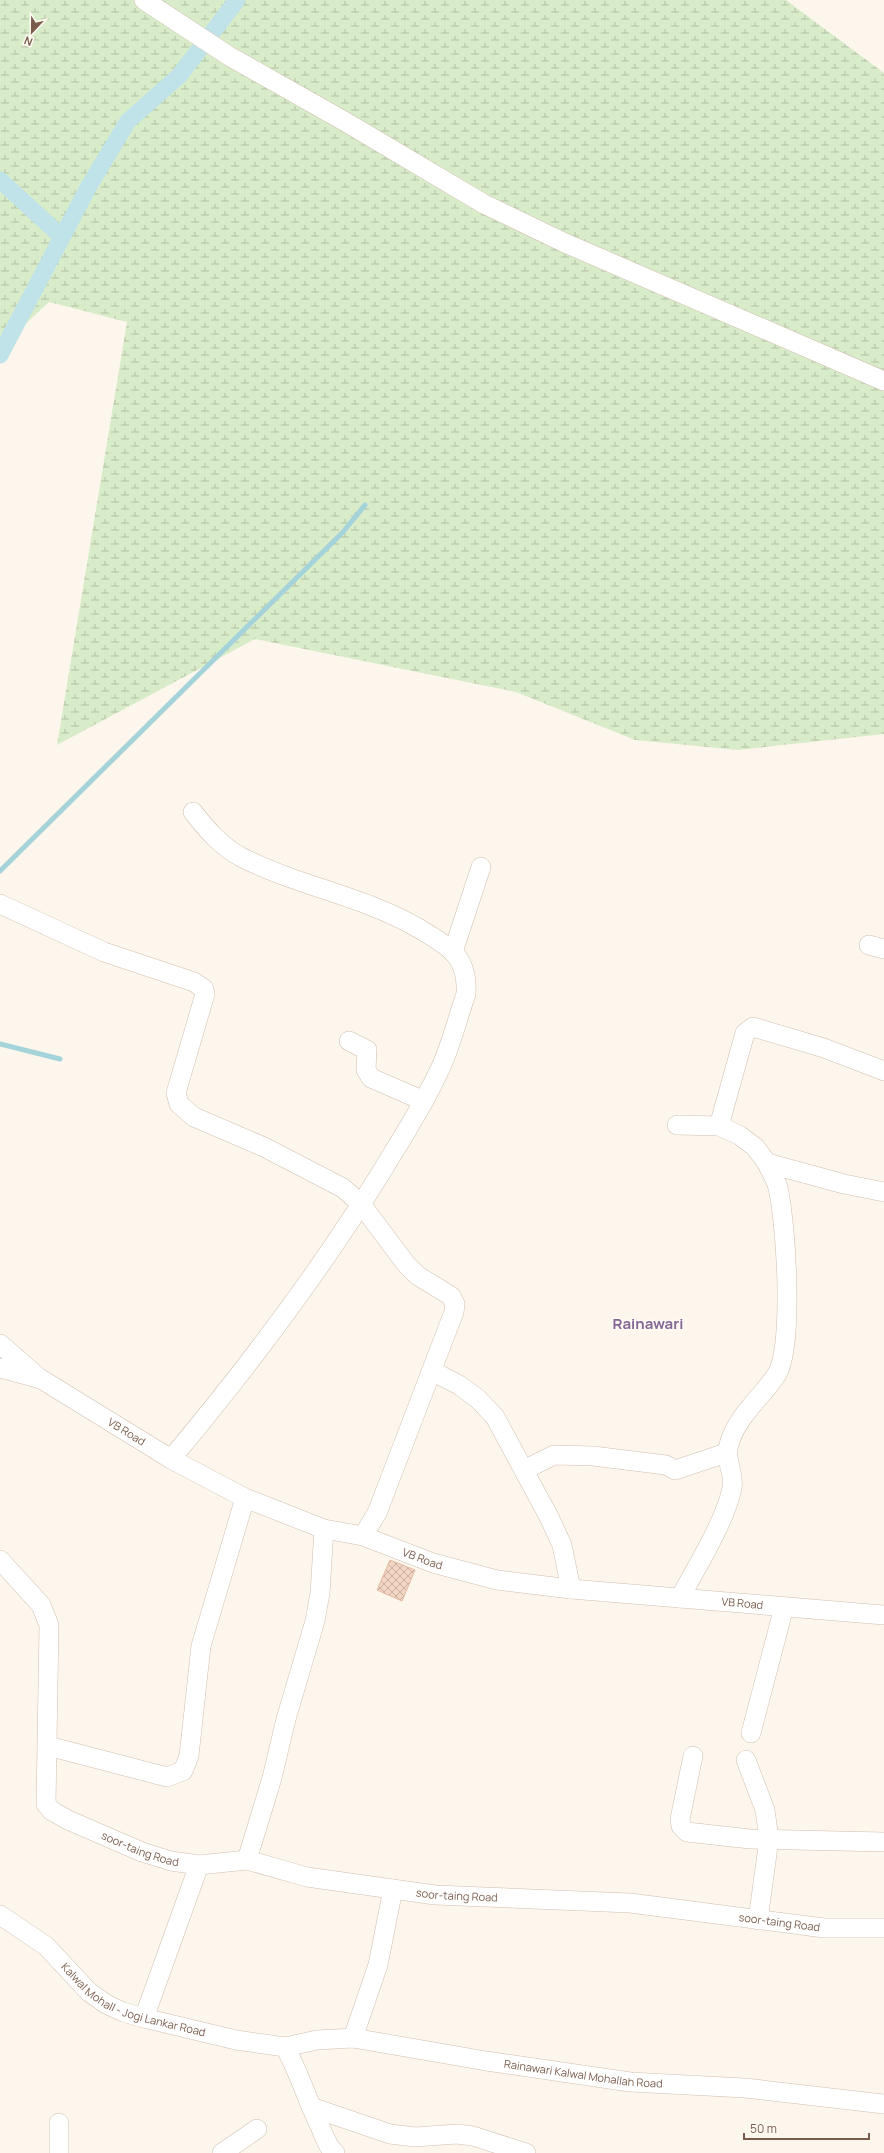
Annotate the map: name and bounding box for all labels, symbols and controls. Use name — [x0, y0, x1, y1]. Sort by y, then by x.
north arrow — [12, 12, 52, 52]
text: N — [22, 33, 35, 50]
district label: Rainawari — [613, 1313, 683, 1334]
street label: VB Road — [105, 1414, 149, 1449]
street label: VB Road — [401, 1544, 444, 1572]
street label: VB Road — [721, 1594, 764, 1612]
street label: soor-taing Road — [99, 1827, 180, 1869]
street label: soor-taing Road — [415, 1884, 498, 1905]
street label: soor-taing Road — [738, 1909, 821, 1934]
street label: Kalwal Mohall - Jogi Lankar Road — [58, 1959, 207, 2039]
street label: Rainawari Kalwal Mohallah Road — [503, 2056, 663, 2091]
scale bar — [744, 2115, 869, 2141]
text: 50 m — [750, 2120, 777, 2137]

